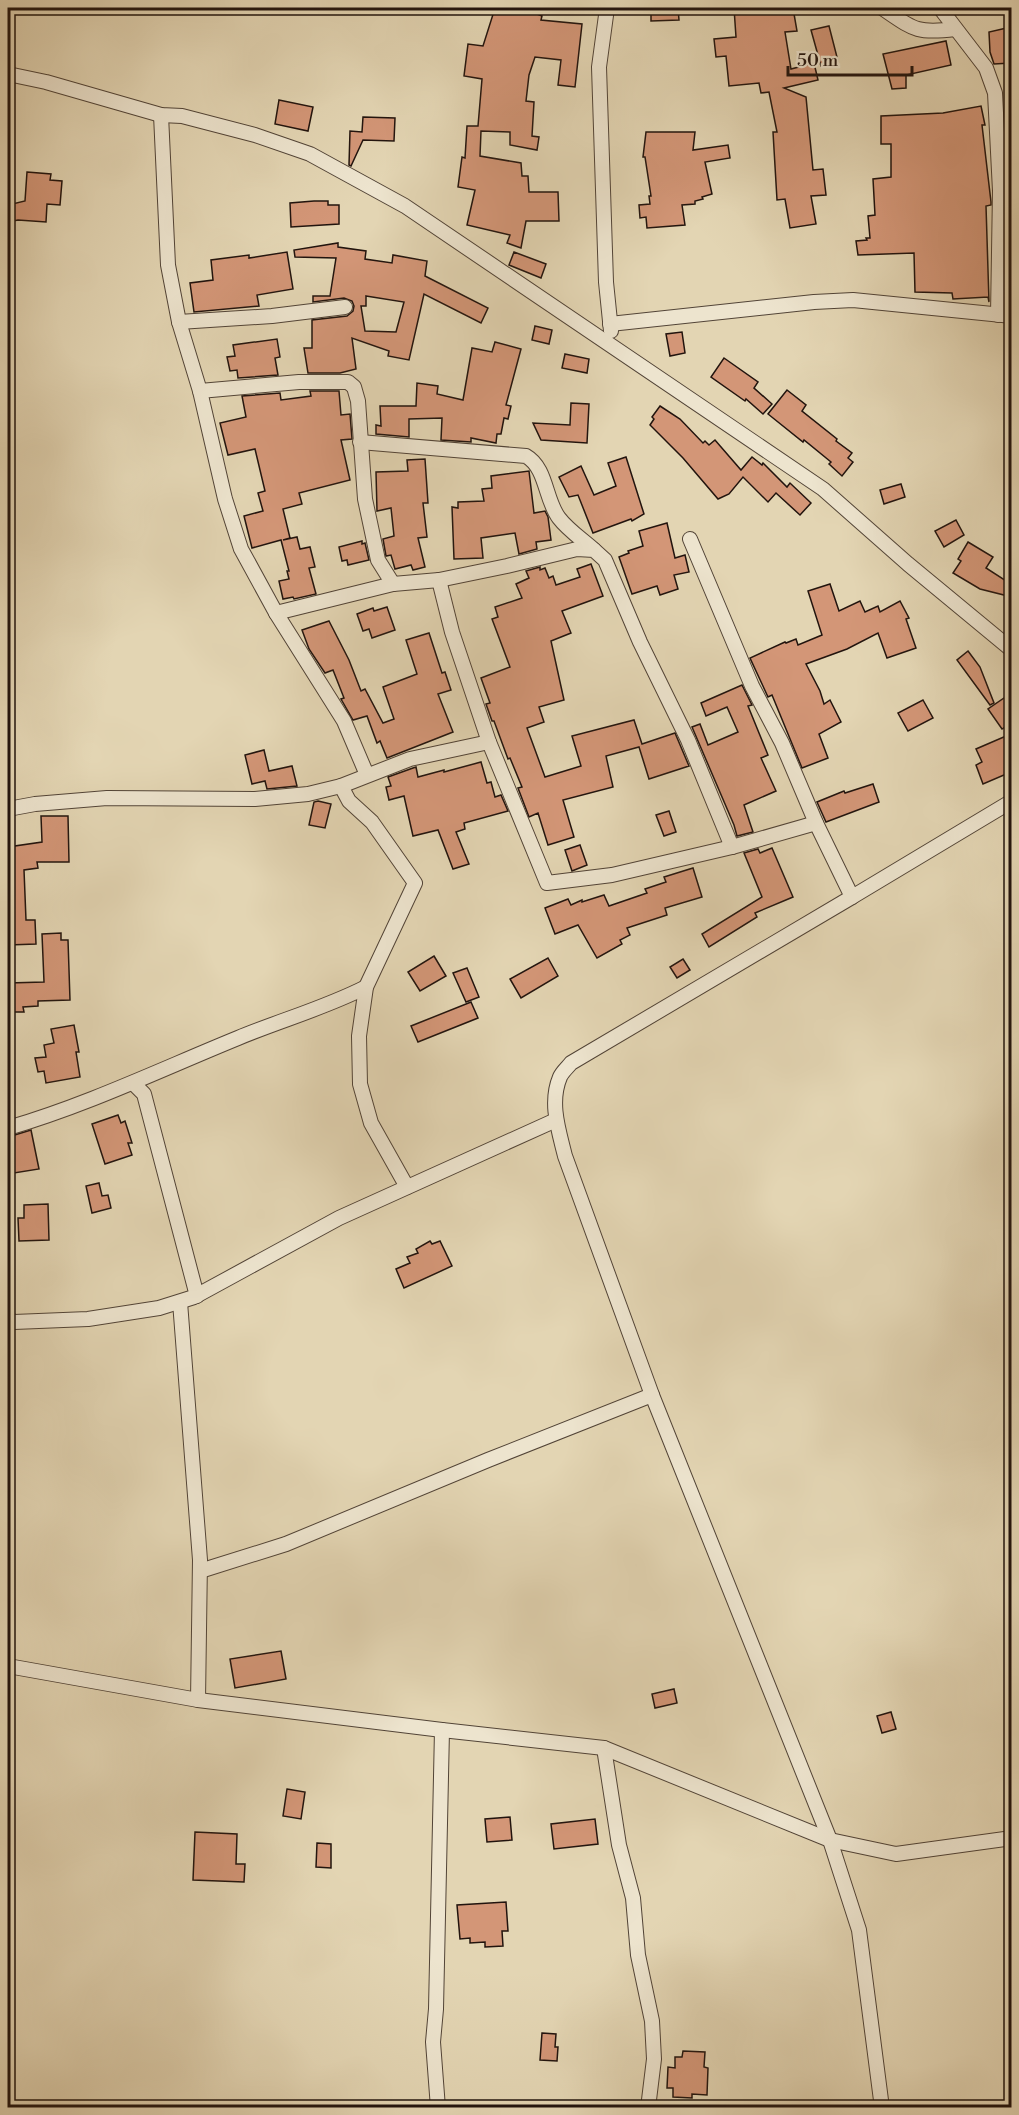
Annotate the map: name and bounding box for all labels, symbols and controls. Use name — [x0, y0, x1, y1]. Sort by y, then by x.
scale bar — [788, 39, 912, 77]
text: 50 m — [797, 49, 839, 72]

